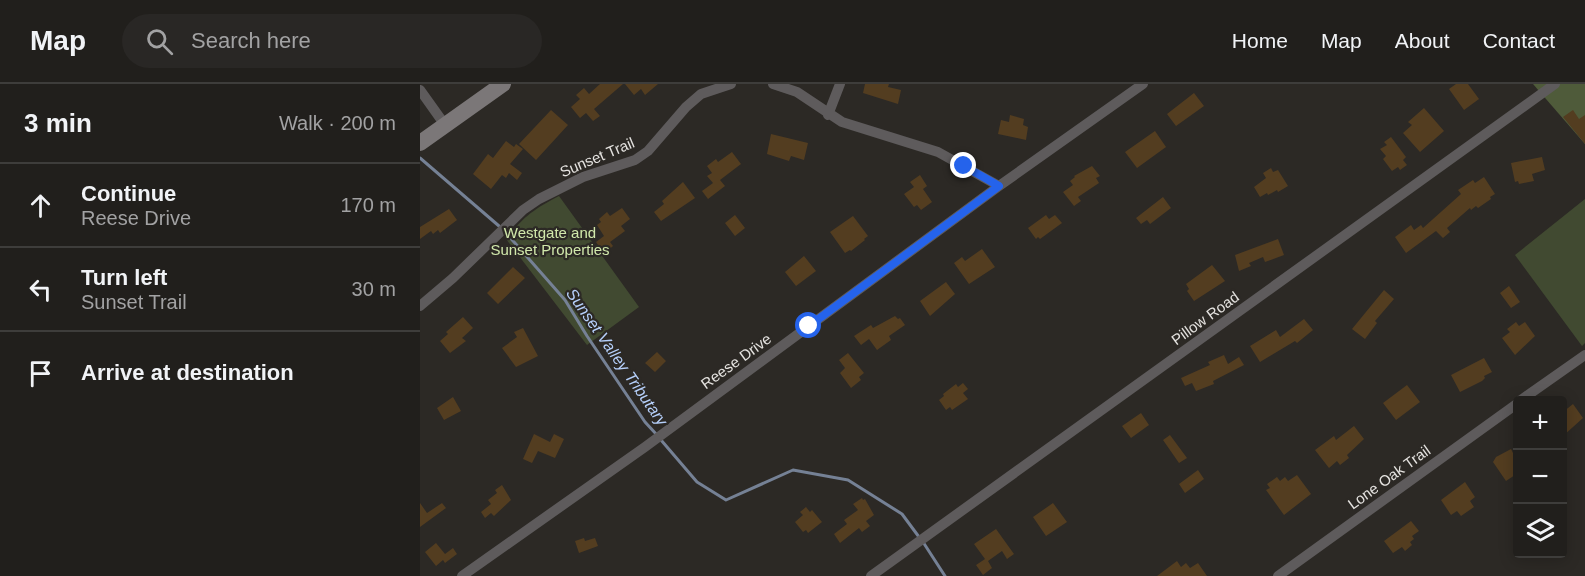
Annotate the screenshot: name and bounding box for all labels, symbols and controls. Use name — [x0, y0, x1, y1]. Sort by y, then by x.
search box — [122, 14, 542, 68]
text: Map — [30, 25, 86, 56]
icon: search — [143, 25, 176, 58]
text: Search here — [191, 28, 311, 53]
text: Home — [1232, 29, 1288, 52]
text: Map — [1321, 29, 1362, 52]
text: About — [1395, 29, 1450, 52]
text: Contact — [1483, 29, 1555, 52]
text: 3 min — [24, 108, 92, 138]
text: Walk · 200 m — [279, 112, 396, 134]
street label: Sunset Trail — [557, 134, 637, 180]
route end — [950, 152, 976, 178]
text: Continue — [81, 181, 176, 206]
icon: ahead — [24, 189, 57, 222]
text: 170 m — [340, 194, 396, 216]
text: Reese Drive — [81, 207, 191, 229]
park label: Westgate and Sunset Properties — [490, 224, 610, 258]
text: Turn left — [81, 265, 167, 290]
icon: left — [24, 273, 57, 306]
text: 30 m — [352, 278, 396, 300]
water label: Sunset Valley Tributary — [563, 285, 671, 430]
street label: Pillow Road — [1168, 288, 1242, 348]
text: Sunset Trail — [81, 291, 187, 313]
route start — [795, 312, 821, 338]
street label: Reese Drive — [698, 330, 774, 392]
icon: arrive — [24, 357, 57, 390]
text: Arrive at destination — [81, 360, 294, 385]
map controls — [1513, 396, 1567, 558]
button: + — [1513, 396, 1567, 450]
street label: Lone Oak Trail — [1345, 441, 1433, 513]
button: − — [1513, 450, 1567, 504]
button: layers — [1513, 504, 1567, 558]

